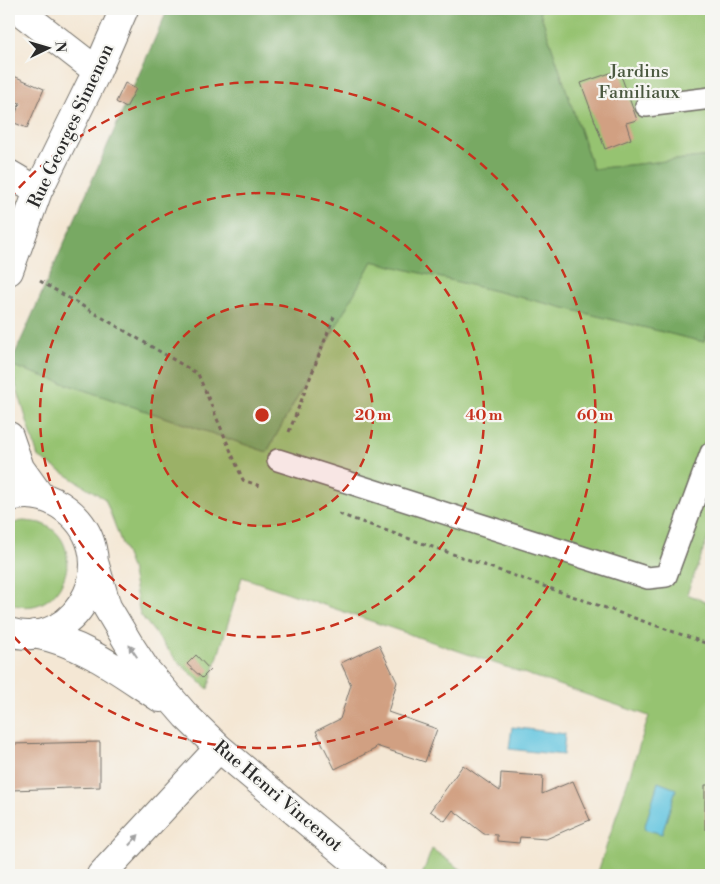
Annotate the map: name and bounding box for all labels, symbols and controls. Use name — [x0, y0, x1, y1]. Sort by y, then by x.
north arrow — [22, 22, 72, 72]
street label: Rue Georges Simenon — [23, 40, 119, 212]
text: N — [51, 41, 69, 53]
park label: Jardins Familiaux — [598, 60, 681, 104]
centre of rings — [253, 406, 271, 424]
text: 20 m — [355, 406, 392, 425]
text: 40 m — [465, 406, 503, 425]
text: 60 m — [577, 406, 614, 425]
one-way arrow — [128, 644, 138, 658]
street label: Rue Henri Vincenot — [209, 735, 348, 857]
one-way arrow — [128, 834, 140, 846]

